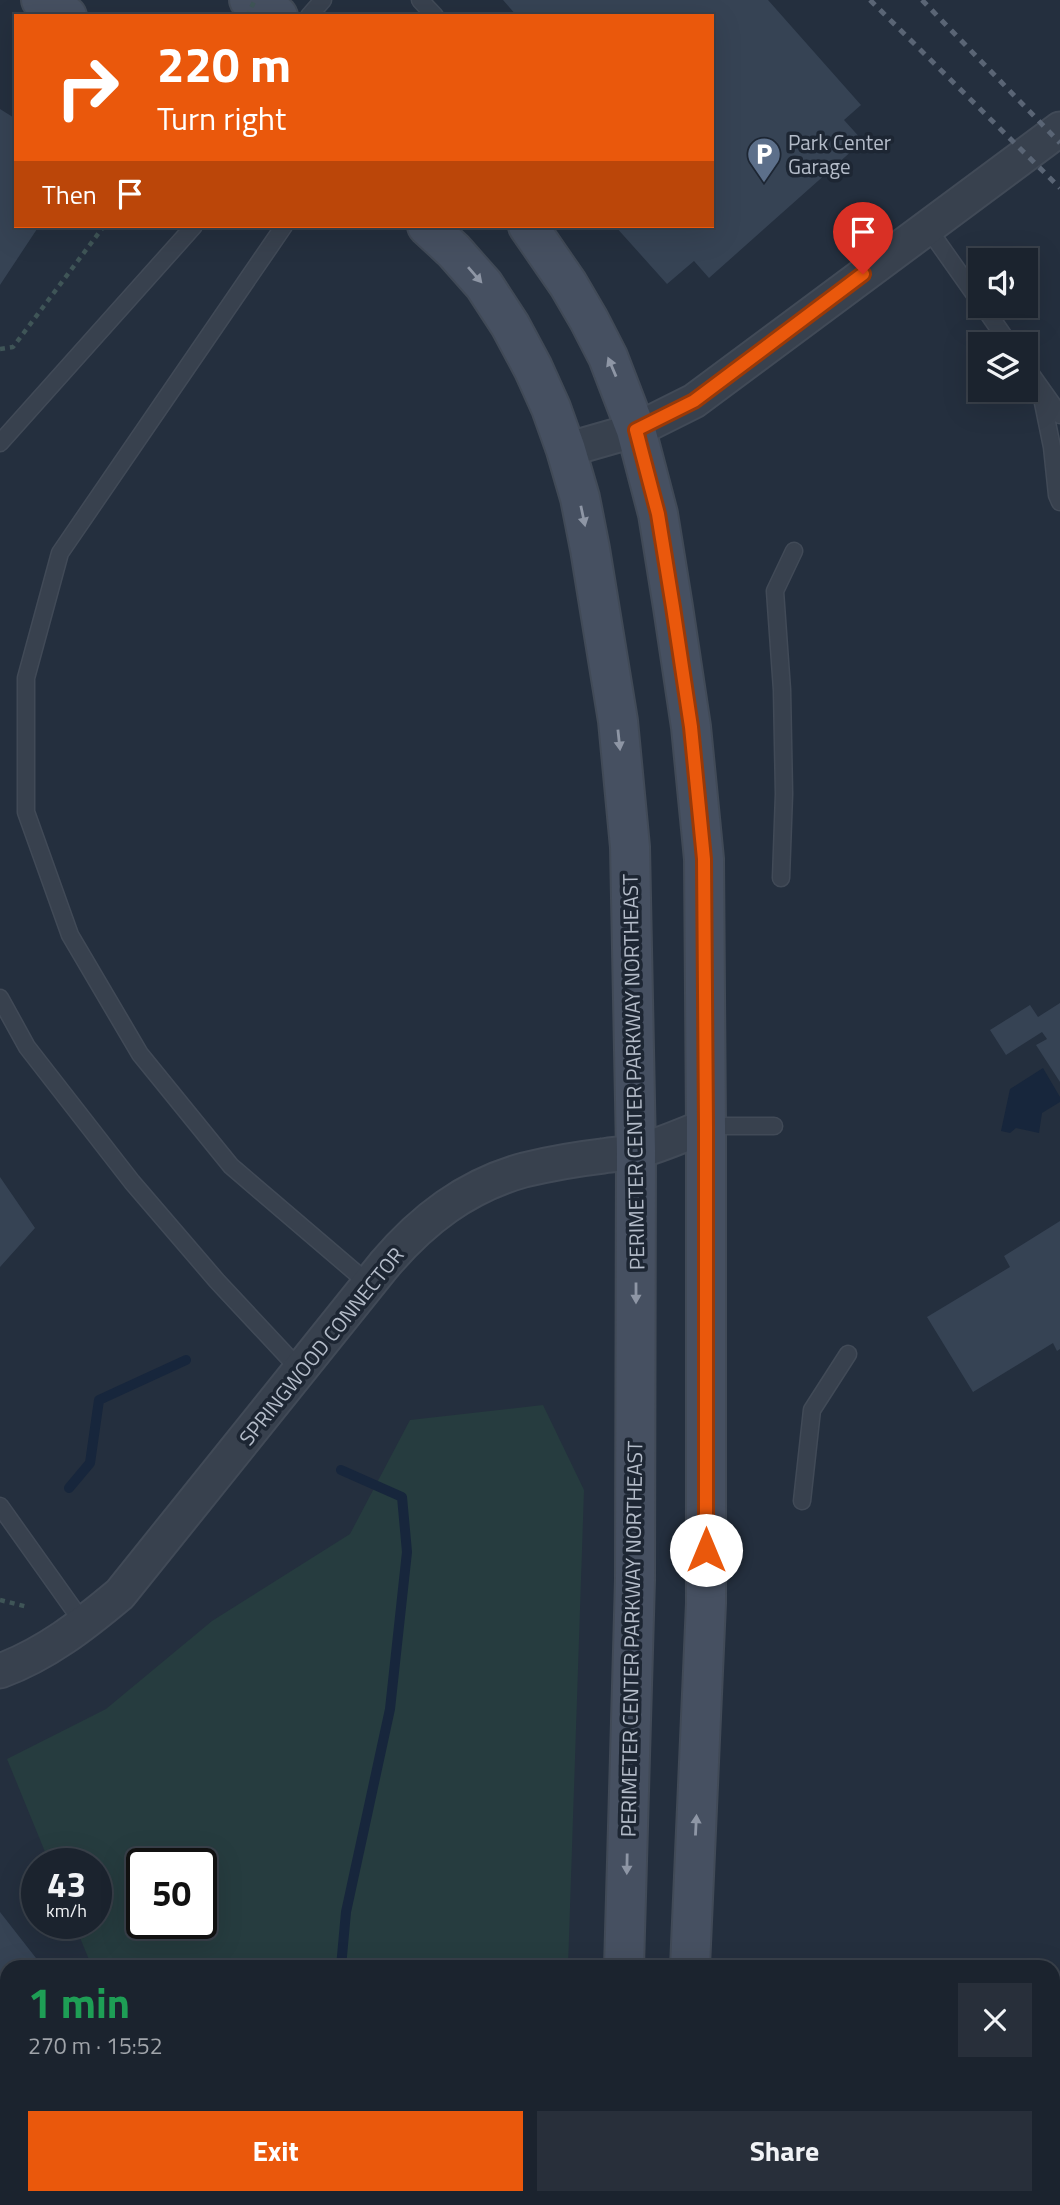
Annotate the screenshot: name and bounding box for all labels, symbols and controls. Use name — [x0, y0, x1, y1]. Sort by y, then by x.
text: 220 m — [157, 26, 291, 101]
icon: right — [42, 42, 133, 133]
text: Turn right — [157, 94, 286, 142]
place label: Park Center Garage — [788, 126, 891, 182]
parking icon: Park Center Garage — [745, 135, 783, 184]
text: Then — [42, 175, 97, 214]
icon: arrive — [111, 175, 149, 213]
pin — [833, 202, 893, 274]
icon: arrive — [844, 213, 882, 251]
map controls — [968, 248, 1038, 402]
button: sound — [968, 248, 1038, 318]
one-way arrow — [467, 266, 482, 283]
button: layers — [968, 332, 1038, 402]
one-way arrow — [606, 356, 617, 377]
one-way arrow — [578, 505, 589, 527]
one-way arrow — [614, 729, 625, 751]
street label: PERIMETER CENTER PARKWAY NORTHEAST — [614, 874, 652, 1270]
street label: SPRINGWOOD CONNECTOR — [231, 1240, 411, 1452]
one-way arrow — [630, 1282, 642, 1304]
street label: PERIMETER CENTER PARKWAY NORTHEAST — [612, 1441, 650, 1837]
position arrow — [669, 1513, 743, 1587]
one-way arrow — [690, 1814, 701, 1836]
speed limit sign: 50 — [126, 1848, 217, 1939]
one-way arrow — [621, 1853, 633, 1875]
text: 43 — [47, 1857, 86, 1911]
text: km/h — [46, 1897, 87, 1924]
text: 1 min — [28, 1970, 130, 2034]
button: close — [958, 1983, 1032, 2057]
text: 270 m · 15:52 — [28, 2028, 163, 2063]
button: Exit — [28, 2111, 523, 2191]
button: Share — [537, 2111, 1032, 2191]

